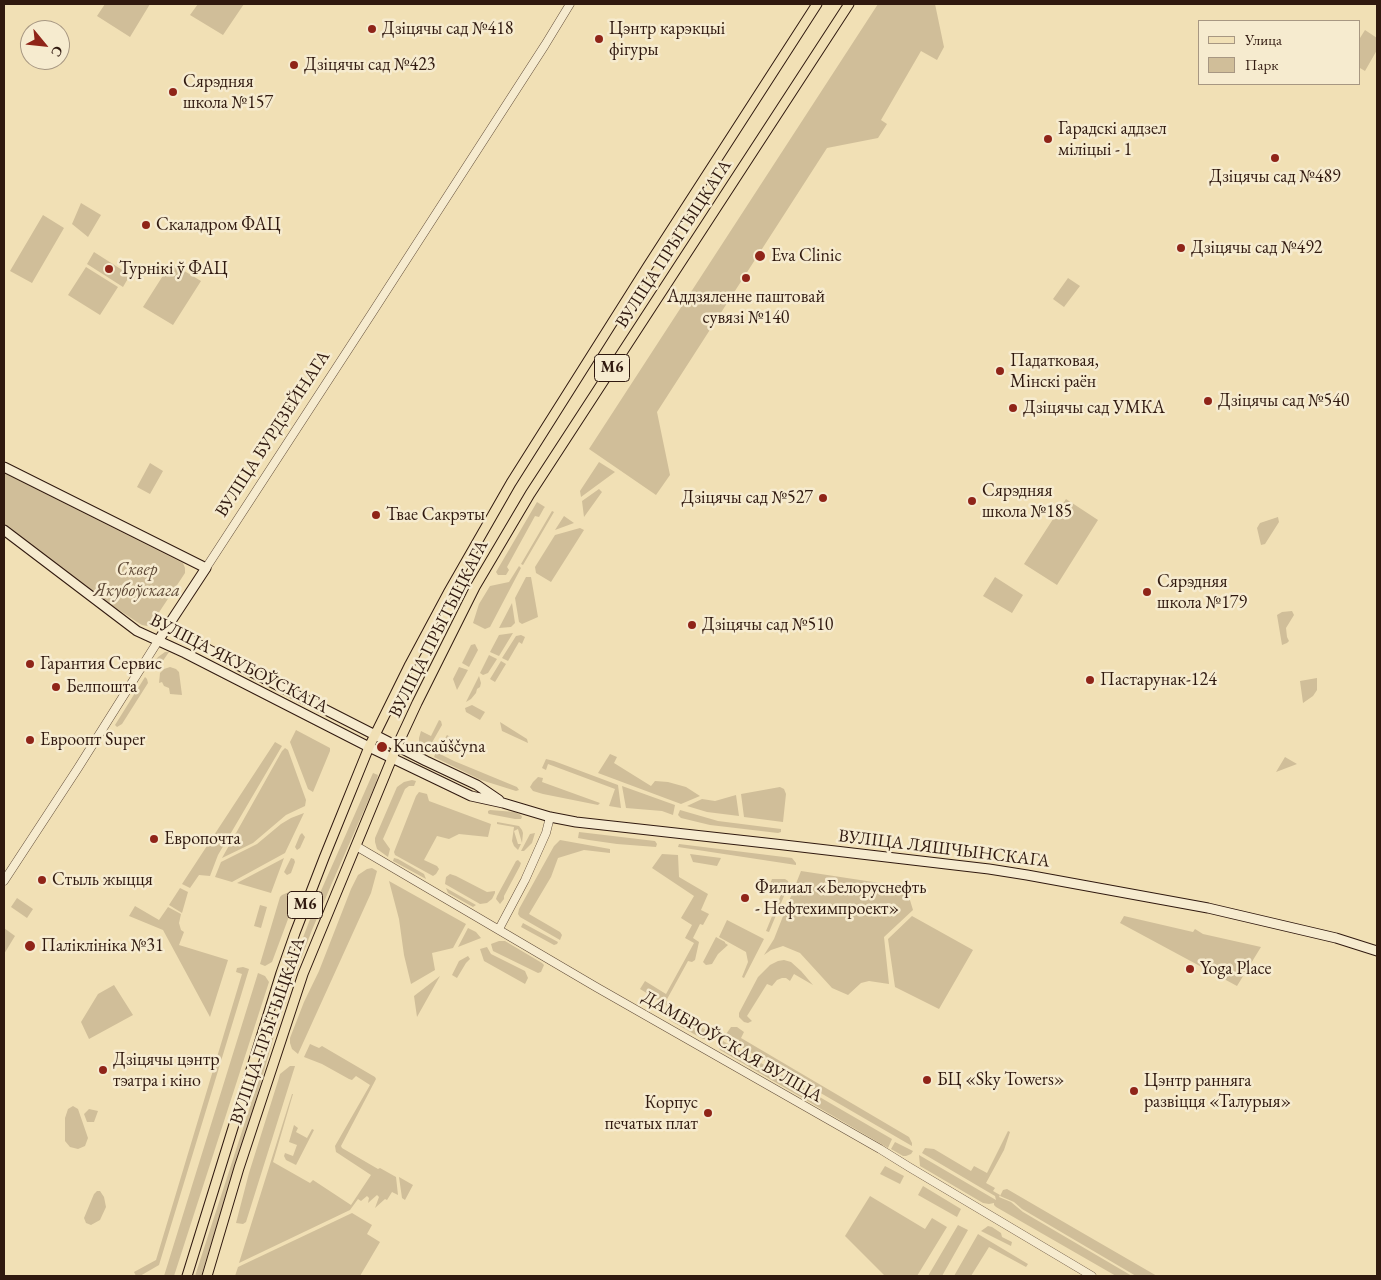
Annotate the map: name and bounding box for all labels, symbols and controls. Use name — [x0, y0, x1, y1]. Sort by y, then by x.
place label: Дзіцячы сад №418 — [382, 18, 513, 40]
place label: Цэнтр карэкцыі фігуры — [609, 18, 725, 60]
north arrow — [20, 20, 70, 70]
legend — [1198, 20, 1361, 85]
marker: Дзіцячы сад №418 — [366, 23, 378, 35]
text: Улица — [1245, 30, 1282, 49]
marker: Цэнтр карэкцыі фігуры — [593, 33, 605, 45]
text: С — [47, 43, 68, 60]
place label: Дзіцячы сад №423 — [304, 54, 435, 76]
text: Парк — [1245, 55, 1278, 74]
marker: Дзіцячы сад №423 — [288, 59, 300, 71]
place label: Сярэдняя школа №157 — [183, 71, 273, 114]
marker: Сярэдняя школа №157 — [167, 86, 179, 98]
place label: Гарадскі аддзел міліцыі - 1 — [1058, 118, 1167, 160]
marker: Гарадскі аддзел міліцыі - 1 — [1042, 133, 1054, 145]
marker: Дзіцячы сад №489 — [1269, 152, 1281, 164]
street label: ВУЛІЦА ПРЫТЫЦКАГА — [611, 156, 737, 332]
place label: Дзіцячы сад №489 — [1209, 166, 1341, 188]
place label: Скаладром ФАЦ — [156, 214, 281, 236]
marker: Скаладром ФАЦ — [140, 219, 152, 231]
place label: Дзіцячы сад №492 — [1191, 237, 1322, 259]
marker: Дзіцячы сад №492 — [1175, 242, 1187, 254]
place label: Eva Clinic — [771, 245, 842, 267]
marker: Eva Clinic — [753, 249, 767, 263]
place label: Турнікі ў ФАЦ — [119, 258, 228, 280]
marker: Турнікі ў ФАЦ — [103, 263, 115, 275]
marker: Аддзяленне паштовай сувязі №140 — [740, 272, 752, 284]
place label: Аддзяленне паштовай сувязі №140 — [667, 286, 825, 328]
street label: ВУЛІЦА БУРДЗЕЙНАГА — [211, 347, 335, 521]
place label: Падатковая, Мінскі раён — [1010, 350, 1099, 392]
road number: М6 — [594, 354, 630, 382]
marker: Падатковая, Мінскі раён — [994, 365, 1006, 377]
place label: Дзіцячы сад №540 — [1218, 390, 1349, 412]
marker: Дзіцячы сад №540 — [1202, 395, 1214, 407]
place label: Дзіцячы сад УМКА — [1023, 397, 1165, 419]
marker: Дзіцячы сад УМКА — [1007, 402, 1019, 414]
place label: Сярэдняя школа №185 — [982, 480, 1072, 522]
place label: Дзіцячы сад №527 — [682, 487, 813, 509]
marker: Дзіцячы сад №527 — [817, 492, 829, 504]
marker: Сярэдняя школа №185 — [966, 495, 978, 507]
place label: Твае Сакрэты — [386, 504, 485, 526]
marker: Твае Сакрэты — [370, 509, 382, 521]
street label: ВУЛІЦА ПРЫТЫЦКАГА — [385, 537, 493, 721]
park label: Сквер Якубоўскага — [94, 559, 180, 602]
place label: Сярэдняя школа №179 — [1157, 571, 1247, 614]
marker: Сярэдняя школа №179 — [1141, 586, 1153, 598]
street label: ВУЛІЦА ЯКУБОЎСКАГА — [146, 610, 332, 718]
place label: Дзіцячы сад №510 — [702, 614, 833, 636]
marker: Дзіцячы сад №510 — [686, 619, 698, 631]
place label: Гарантия Сервис — [40, 653, 162, 675]
marker: Гарантия Сервис — [24, 658, 36, 670]
place label: Пастарунак-124 — [1100, 669, 1217, 691]
marker: Пастарунак-124 — [1084, 674, 1096, 686]
place label: Белпошта — [66, 676, 137, 698]
marker: Белпошта — [50, 681, 62, 693]
place label: Евроопт Super — [40, 729, 145, 751]
marker: Евроопт Super — [24, 734, 36, 746]
place label: Kuncaŭščyna — [393, 736, 485, 758]
marker: Kuncaŭščyna — [375, 740, 389, 754]
street label: ВУЛІЦА ЛЯШЧЫНСКАГА — [837, 825, 1051, 873]
place label: Европочта — [164, 828, 241, 850]
marker: Европочта — [148, 833, 160, 845]
place label: Стыль жыцця — [52, 869, 153, 891]
marker: Стыль жыцця — [36, 874, 48, 886]
place label: Филиал «Белоруснефть - Нефтехимпроект» — [755, 877, 926, 920]
road number: М6 — [288, 892, 322, 918]
marker: Филиал «Белоруснефть - Нефтехимпроект» — [739, 892, 751, 904]
place label: Паліклініка №31 — [41, 935, 164, 957]
street label: ВУЛІЦА ПРЫТЫЦКАГА — [226, 935, 310, 1127]
marker: Паліклініка №31 — [23, 939, 37, 953]
place label: Yoga Place — [1200, 958, 1272, 980]
marker: Yoga Place — [1184, 963, 1196, 975]
street label: ДАМБРОЎСКАЯ ВУЛІЦА — [638, 986, 826, 1108]
place label: Дзіцячы цэнтр тэатра і кіно — [113, 1049, 220, 1092]
marker: Дзіцячы цэнтр тэатра і кіно — [97, 1064, 109, 1076]
place label: БЦ «Sky Towers» — [937, 1069, 1064, 1091]
place label: Цэнтр ранняга развіцця «Талурыя» — [1144, 1070, 1291, 1112]
marker: БЦ «Sky Towers» — [921, 1074, 933, 1086]
marker: Цэнтр ранняга развіцця «Талурыя» — [1128, 1085, 1140, 1097]
place label: Корпус печатых плат — [605, 1092, 698, 1134]
marker: Корпус печатых плат — [702, 1107, 714, 1119]

